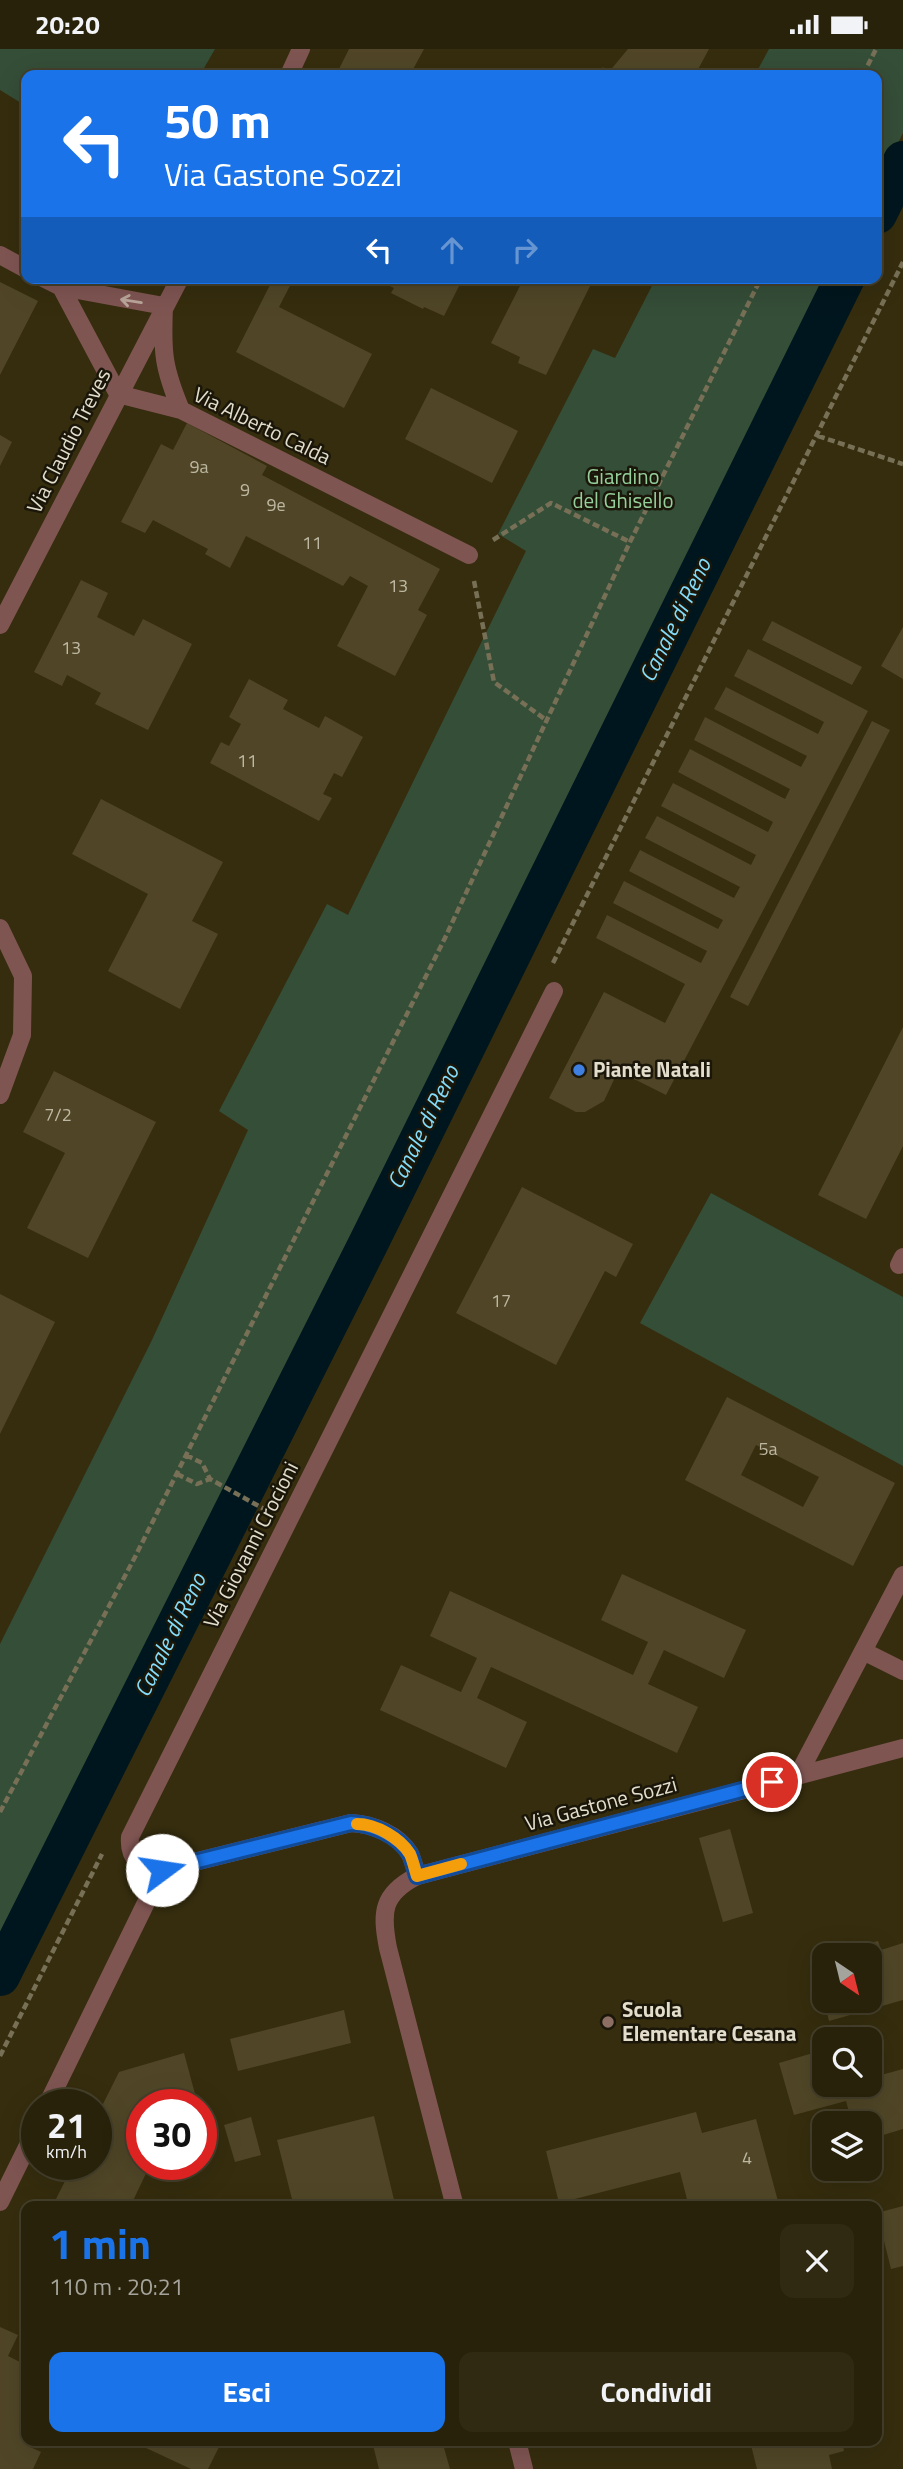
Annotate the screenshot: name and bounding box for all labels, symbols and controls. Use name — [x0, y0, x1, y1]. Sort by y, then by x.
text: 20:20 — [35, 5, 100, 44]
text: 50 m — [164, 82, 271, 157]
icon: left — [49, 98, 140, 189]
text: Via Gastone Sozzi — [164, 150, 402, 198]
icon: left — [360, 231, 398, 269]
icon: ahead — [433, 231, 471, 269]
icon: right — [506, 231, 544, 269]
one-way arrow — [120, 294, 143, 307]
street label: Via Claudio Treves — [18, 363, 118, 518]
street label: Via Alberto Calda — [188, 378, 337, 473]
house number: 9a — [189, 453, 209, 480]
park label: Giardino del Ghisello — [572, 460, 674, 516]
house number: 9 — [240, 476, 250, 503]
house number: 9e — [266, 491, 286, 518]
house number: 11 — [302, 529, 322, 556]
water label: Canale di Reno — [629, 551, 720, 688]
house number: 13 — [388, 572, 408, 599]
house number: 13 — [61, 634, 81, 661]
house number: 11 — [237, 747, 257, 774]
place label: Piante Natali — [593, 1053, 711, 1085]
water label: Canale di Reno — [377, 1058, 468, 1195]
marker: Piante Natali — [571, 1062, 587, 1078]
house number: 7/2 — [44, 1101, 72, 1128]
house number: 17 — [491, 1287, 511, 1314]
house number: 5a — [758, 1435, 778, 1462]
street label: Via Giovanni Crocioni — [194, 1456, 306, 1633]
water label: Canale di Reno — [124, 1566, 215, 1703]
pin — [742, 1752, 802, 1812]
icon: arrive — [753, 1763, 791, 1801]
street label: Via Gastone Sozzi — [521, 1767, 680, 1839]
position arrow — [125, 1833, 199, 1907]
north arrow — [812, 1943, 882, 2013]
map controls — [812, 1943, 882, 2181]
place label: Scuola Elementare Cesana — [622, 1993, 797, 2049]
marker: Scuola Elementare Cesana — [600, 2014, 616, 2030]
button: search — [812, 2027, 882, 2097]
speed limit sign: 30 — [126, 2089, 217, 2180]
text: 21 — [47, 2098, 86, 2152]
button: layers — [812, 2111, 882, 2181]
text: km/h — [46, 2138, 87, 2165]
house number: 4 — [742, 2144, 752, 2171]
text: 1 min — [49, 2211, 151, 2275]
button: close — [780, 2224, 854, 2298]
text: 110 m · 20:21 — [49, 2269, 184, 2304]
button: Esci — [49, 2352, 445, 2432]
button: Condividi — [459, 2352, 854, 2432]

